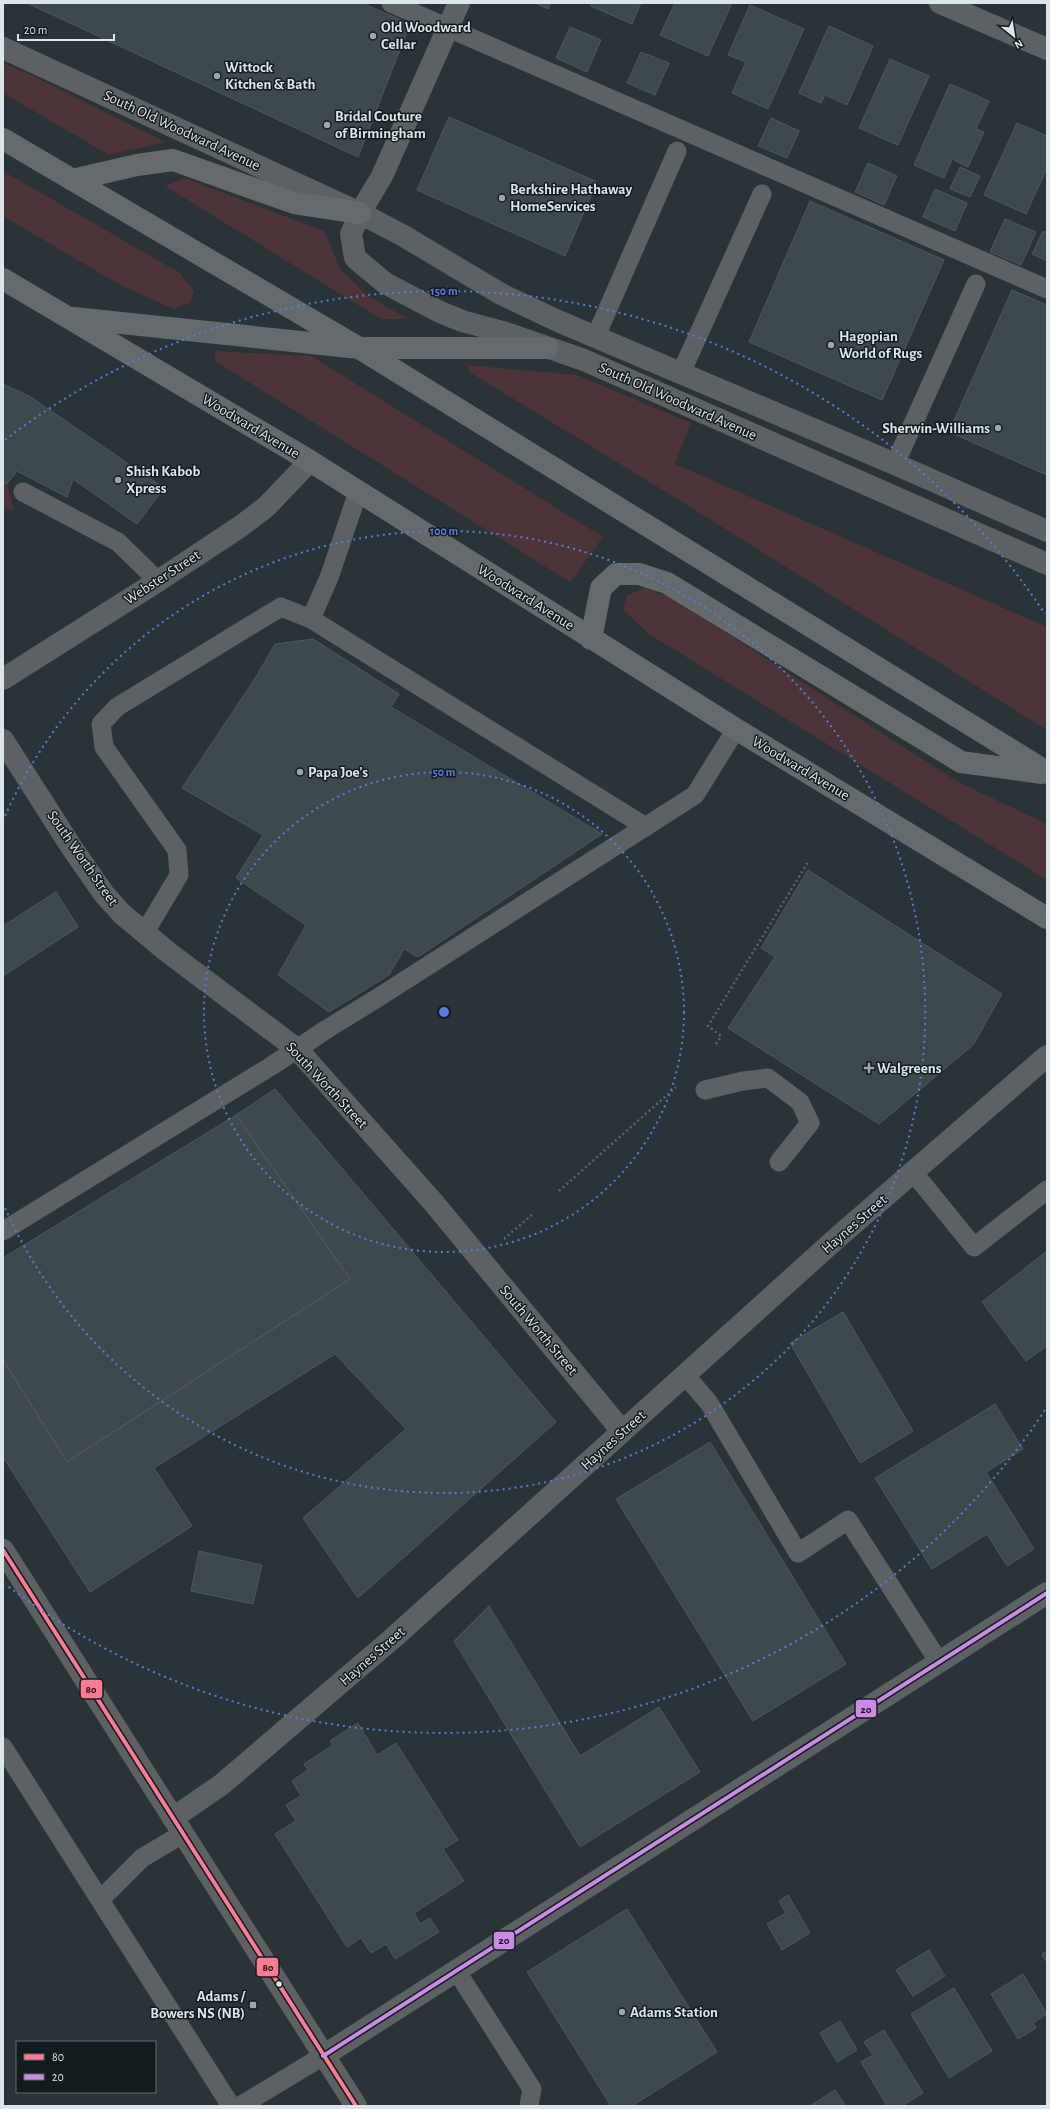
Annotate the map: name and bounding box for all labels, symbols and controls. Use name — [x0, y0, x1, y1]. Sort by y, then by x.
scale bar — [18, 16, 114, 42]
north arrow — [994, 16, 1034, 56]
place label: Old Woodward Cellar — [381, 20, 471, 52]
text: 20 m — [24, 24, 47, 36]
marker: Old Woodward Cellar — [368, 31, 378, 41]
text: N — [1013, 38, 1025, 51]
place label: Wittock Kitchen & Bath — [225, 60, 316, 92]
marker: Wittock Kitchen & Bath — [212, 71, 222, 81]
street label: South Old Woodward Avenue — [101, 88, 263, 173]
place label: Bridal Couture of Birmingham — [335, 109, 426, 141]
marker: Bridal Couture of Birmingham — [322, 120, 332, 130]
place label: Berkshire Hathaway HomeServices — [510, 182, 632, 214]
marker: Berkshire Hathaway HomeServices — [497, 193, 507, 203]
text: 150 m — [430, 285, 458, 297]
place label: Hagopian World of Rugs — [839, 329, 923, 361]
marker: Hagopian World of Rugs — [826, 340, 836, 350]
street label: South Old Woodward Avenue — [597, 360, 759, 443]
street label: Woodward Avenue — [199, 391, 302, 461]
place label: Sherwin-Williams — [882, 421, 990, 436]
marker: Sherwin-Williams — [993, 423, 1003, 433]
place label: Shish Kabob Xpress — [126, 464, 200, 496]
marker: Shish Kabob Xpress — [113, 475, 123, 485]
text: 100 m — [430, 525, 458, 537]
street label: Webster Street — [122, 547, 203, 607]
street label: Woodward Avenue — [475, 562, 577, 633]
street label: Woodward Avenue — [749, 733, 852, 803]
place label: Papa Joe's — [308, 765, 368, 780]
text: 50 m — [433, 766, 456, 778]
marker: Papa Joe's — [295, 767, 305, 777]
street label: South Worth Street — [44, 808, 121, 909]
centre of rings — [437, 1005, 451, 1019]
street label: South Worth Street — [283, 1039, 370, 1132]
place label: Walgreens — [877, 1061, 942, 1076]
marker: Walgreens — [864, 1063, 874, 1073]
street label: Haynes Street — [819, 1192, 890, 1257]
street label: South Worth Street — [497, 1283, 580, 1378]
street label: Haynes Street — [578, 1408, 649, 1473]
street label: Haynes Street — [337, 1624, 408, 1689]
line badge: 80 — [80, 1679, 103, 1699]
text: 80 — [85, 1684, 97, 1695]
line badge: 20 — [855, 1699, 877, 1718]
text: 20 — [861, 1704, 872, 1715]
line badge: 20 — [493, 1931, 515, 1950]
text: 20 — [499, 1935, 510, 1946]
line badge: 80 — [256, 1957, 279, 1977]
text: 80 — [262, 1962, 274, 1973]
unlabelled marker — [274, 1979, 284, 1989]
place label: Adams / Bowers NS (NB) — [150, 1989, 246, 2021]
marker: Adams / Bowers NS (NB) — [248, 2000, 258, 2010]
place label: Adams Station — [630, 2005, 718, 2020]
marker: Adams Station — [617, 2007, 627, 2017]
legend — [16, 2041, 156, 2093]
text: 80 — [52, 2051, 64, 2063]
text: 20 — [52, 2071, 64, 2083]

